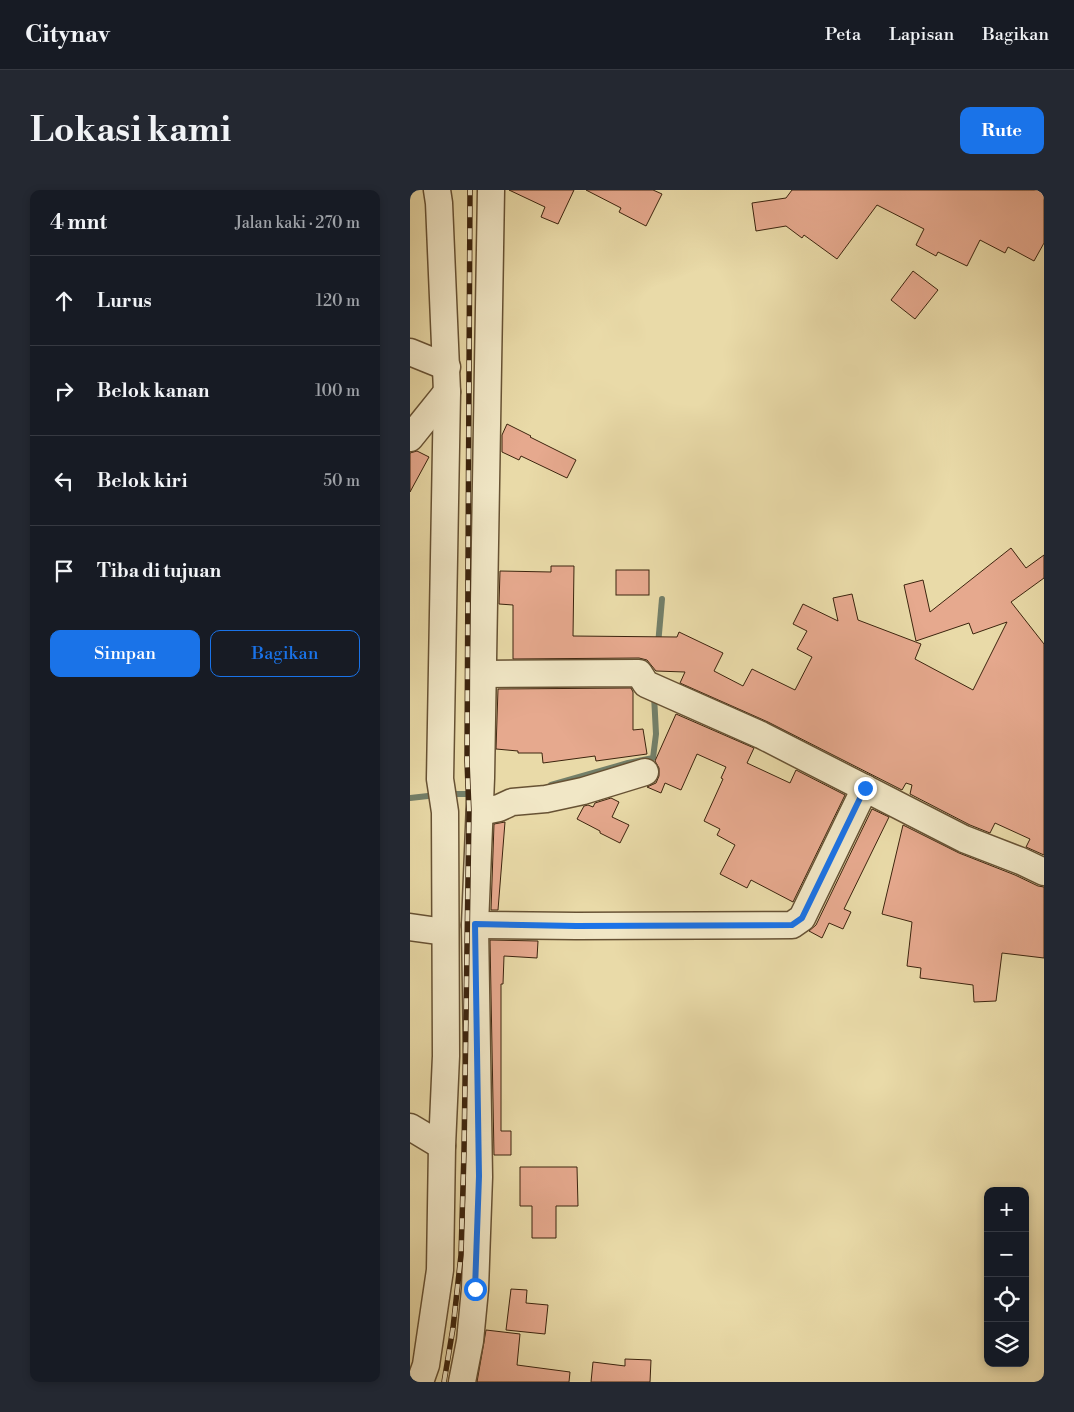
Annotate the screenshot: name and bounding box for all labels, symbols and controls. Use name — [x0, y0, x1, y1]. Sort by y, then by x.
text: Citynav — [25, 20, 110, 50]
text: Peta — [825, 23, 861, 46]
text: Lapisan — [889, 23, 954, 46]
text: Bagikan — [982, 23, 1049, 46]
button: Rute — [960, 107, 1044, 154]
text: Lokasi kami — [30, 109, 231, 152]
text: 4 mnt — [50, 210, 107, 236]
text: Jalan kaki · 270 m — [235, 213, 360, 233]
icon: ahead — [50, 287, 78, 315]
text: Lurus — [97, 289, 152, 313]
text: 120 m — [316, 291, 360, 311]
icon: right — [50, 377, 78, 405]
text: Belok kanan — [97, 379, 210, 403]
text: 100 m — [315, 381, 360, 401]
icon: left — [50, 467, 78, 495]
text: Belok kiri — [97, 469, 187, 493]
text: 50 m — [323, 471, 360, 491]
icon: arrive — [50, 557, 78, 585]
text: Tiba di tujuan — [97, 559, 221, 583]
button: Simpan — [50, 630, 200, 677]
button: Bagikan — [210, 630, 360, 677]
route end — [854, 777, 877, 800]
map controls — [984, 1187, 1029, 1367]
button: + — [984, 1187, 1029, 1232]
button: − — [984, 1232, 1029, 1277]
button: locate — [984, 1277, 1029, 1322]
route start — [464, 1278, 487, 1301]
button: layers — [984, 1322, 1029, 1367]

